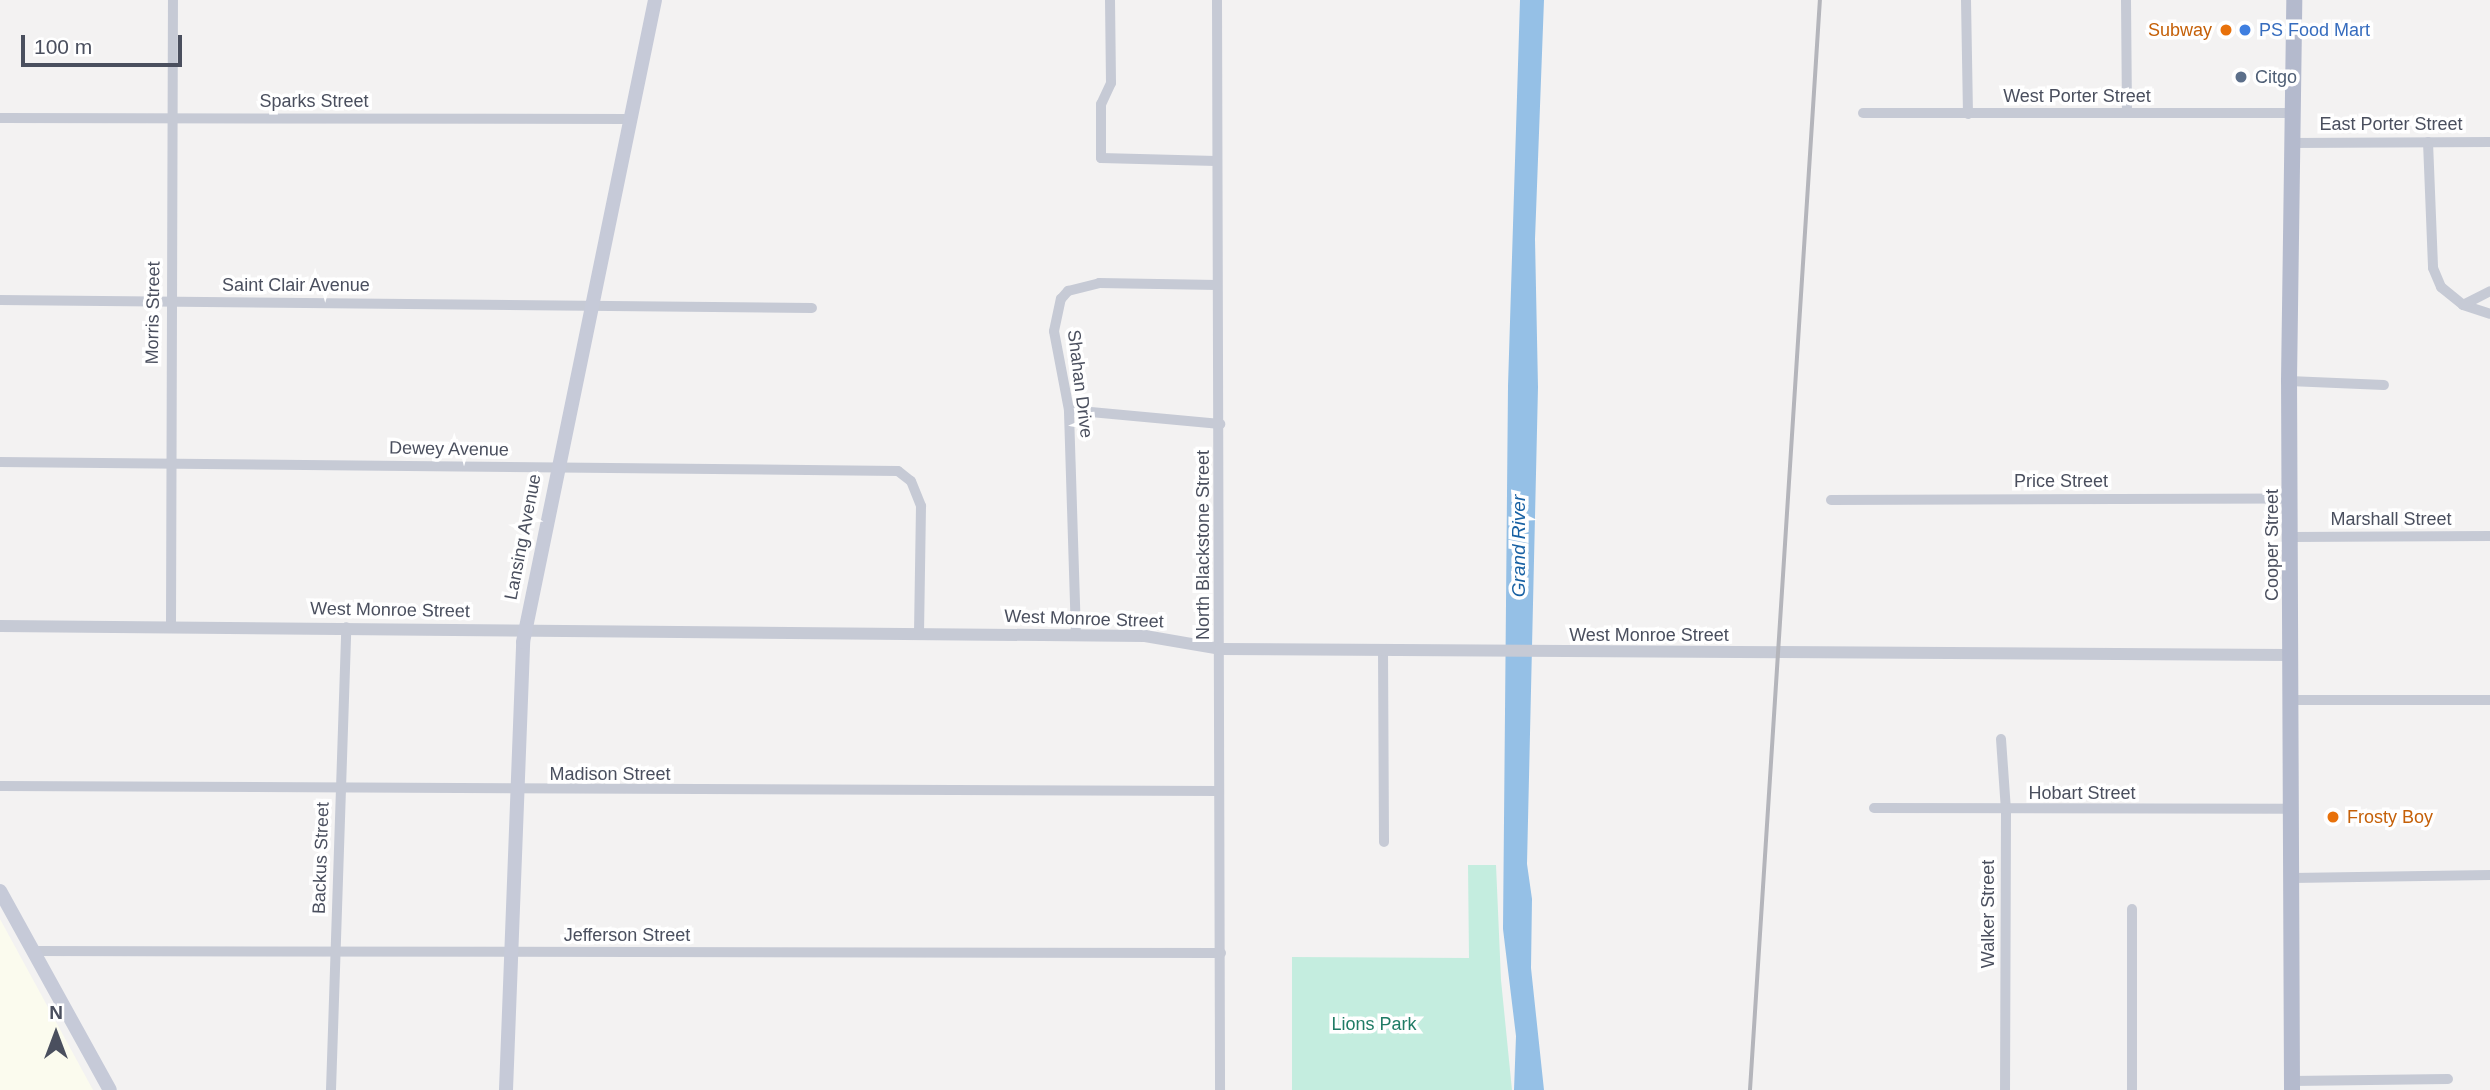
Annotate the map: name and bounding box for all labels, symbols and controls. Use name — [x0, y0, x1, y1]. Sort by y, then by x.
place label: Subway — [2148, 19, 2212, 41]
place label: PS Food Mart — [2259, 19, 2370, 41]
scale bar — [24, 21, 186, 65]
marker: Subway — [2218, 22, 2234, 38]
marker: PS Food Mart — [2237, 22, 2253, 38]
text: 100 m — [34, 35, 92, 58]
place label: Citgo — [2255, 66, 2297, 88]
marker: Citgo — [2233, 69, 2249, 85]
street label: West Porter Street — [2003, 85, 2151, 107]
street label: Sparks Street — [259, 90, 369, 112]
street label: East Porter Street — [2319, 113, 2463, 135]
street label: Morris Street — [141, 261, 165, 365]
street label: Saint Clair Avenue — [222, 274, 370, 296]
street label: Shahan Drive — [1063, 329, 1097, 439]
street label: Dewey Avenue — [388, 437, 510, 461]
street label: North Blackstone Street — [1192, 450, 1214, 640]
street label: Price Street — [2014, 470, 2108, 492]
street label: Lansing Avenue — [500, 472, 546, 602]
street label: Cooper Street — [2261, 489, 2283, 601]
water label: Grand River — [1508, 495, 1530, 597]
street label: Marshall Street — [2330, 508, 2452, 530]
street label: West Monroe Street — [310, 598, 470, 622]
street label: West Monroe Street — [1004, 605, 1164, 633]
street label: West Monroe Street — [1569, 624, 1729, 646]
street label: Madison Street — [549, 763, 671, 785]
street label: Hobart Street — [2028, 782, 2136, 804]
street label: Backus Street — [308, 802, 334, 914]
place label: Frosty Boy — [2347, 806, 2433, 828]
marker: Frosty Boy — [2325, 809, 2341, 825]
street label: Walker Street — [1977, 860, 1999, 968]
street label: Jefferson Street — [564, 924, 690, 946]
north arrow — [21, 999, 91, 1069]
text: N — [49, 1002, 63, 1023]
park label: Lions Park — [1331, 1013, 1417, 1035]

